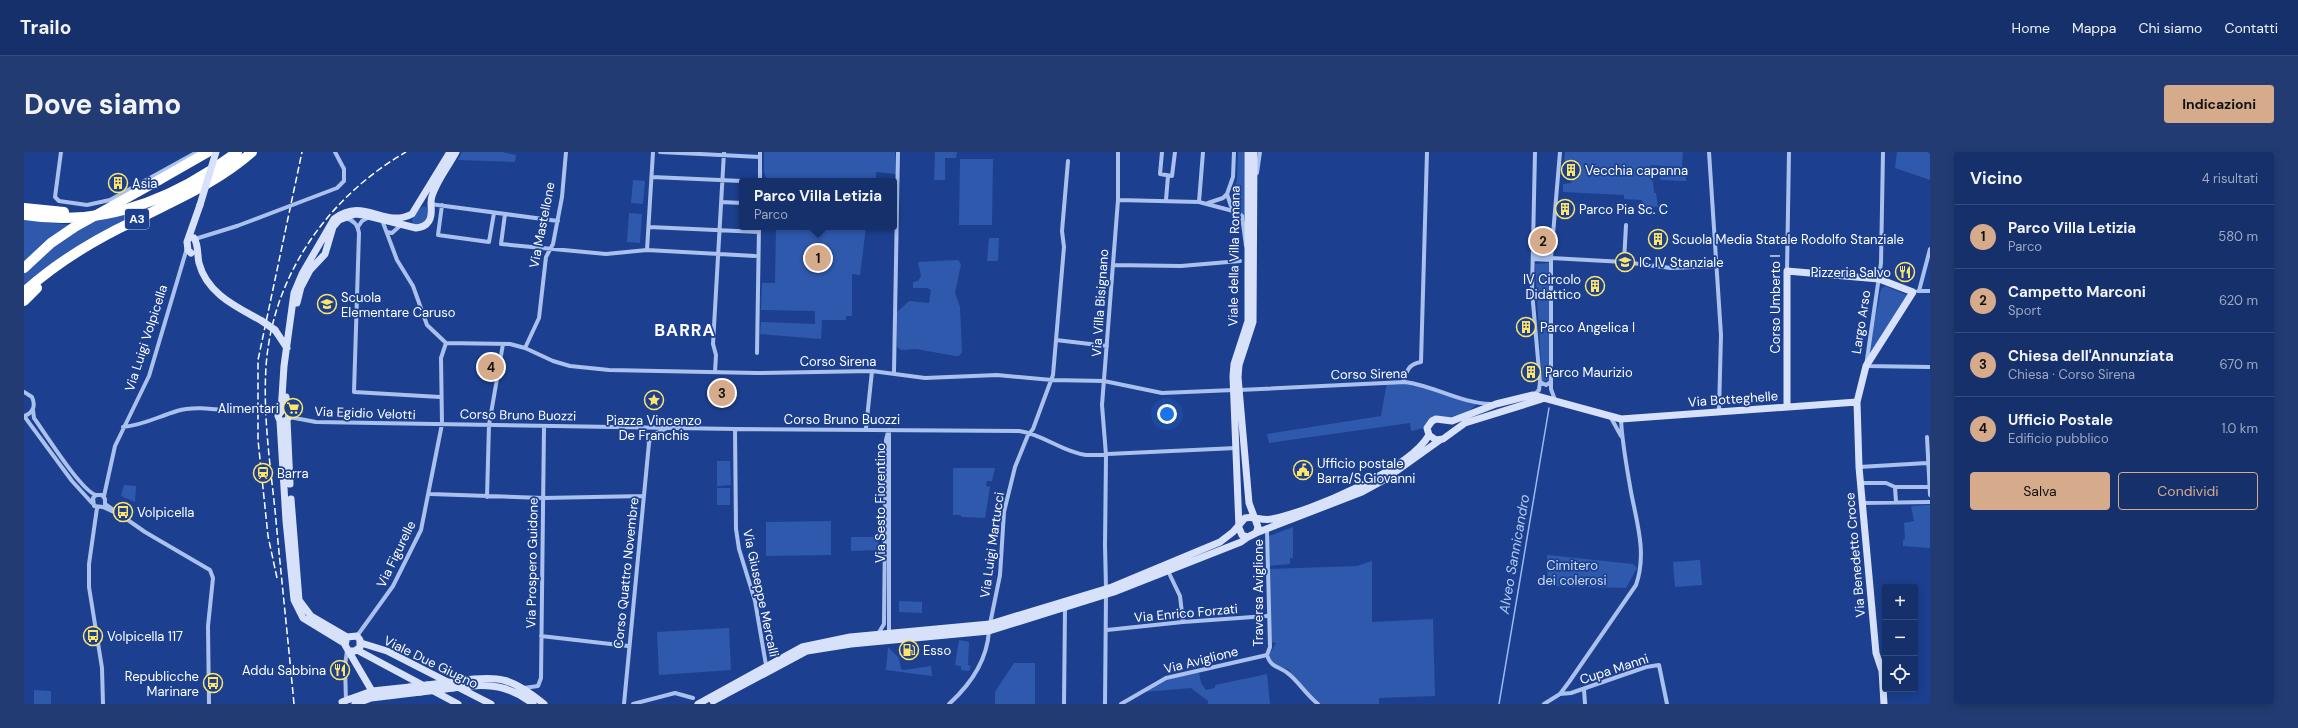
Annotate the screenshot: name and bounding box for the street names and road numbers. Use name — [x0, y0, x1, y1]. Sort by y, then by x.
street label: Via Mastellone — [525, 181, 559, 269]
street label: Viale della Villa Romana — [1224, 185, 1244, 327]
road number: A3 — [125, 209, 149, 229]
street label: Via Villa Bisignano — [1088, 248, 1112, 357]
street label: Corso Umberto I — [1767, 254, 1784, 354]
street label: Via Luigi Volpicella — [121, 283, 171, 393]
street label: Largo Arso — [1848, 289, 1874, 355]
street label: Corso Sirena — [800, 353, 876, 370]
street label: Corso Sirena — [1331, 365, 1407, 383]
street label: Via Botteghelle — [1687, 387, 1779, 411]
street label: Via Egidio Velotti — [314, 403, 416, 423]
street label: Corso Bruno Buozzi — [460, 405, 576, 425]
street label: Corso Bruno Buozzi — [784, 411, 900, 428]
street label: Via Sesto Fiorentino — [872, 443, 889, 563]
street label: Via Luigi Martucci — [976, 491, 1008, 599]
street label: Via Benedetto Croce — [1841, 492, 1869, 618]
street label: Via Prospero Guidone — [522, 497, 542, 629]
street label: Corso Quattro Novembre — [610, 497, 642, 649]
street label: Via Figurelle — [373, 518, 419, 590]
street label: Via Giuseppe Mercalli — [739, 528, 783, 658]
street label: Traversa Aviglione — [1250, 539, 1267, 647]
street label: Via Enrico Forzati — [1133, 600, 1239, 626]
street label: Viale Due Giugno — [381, 632, 481, 692]
street label: Via Aviglione — [1162, 643, 1240, 677]
street label: Cupa Manni — [1577, 650, 1651, 688]

